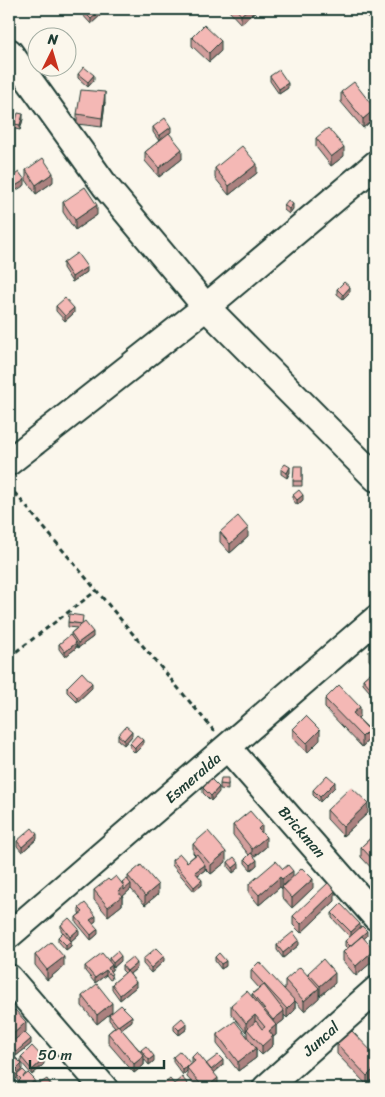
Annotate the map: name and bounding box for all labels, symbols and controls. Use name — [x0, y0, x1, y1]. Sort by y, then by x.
text: N — [46, 27, 59, 52]
north arrow — [28, 28, 78, 78]
street label: Esmeralda — [159, 746, 227, 810]
street label: Brickman — [272, 800, 332, 864]
street label: Juncal — [296, 1015, 346, 1064]
scale bar — [30, 1037, 164, 1069]
text: 50 m — [38, 1042, 73, 1068]

